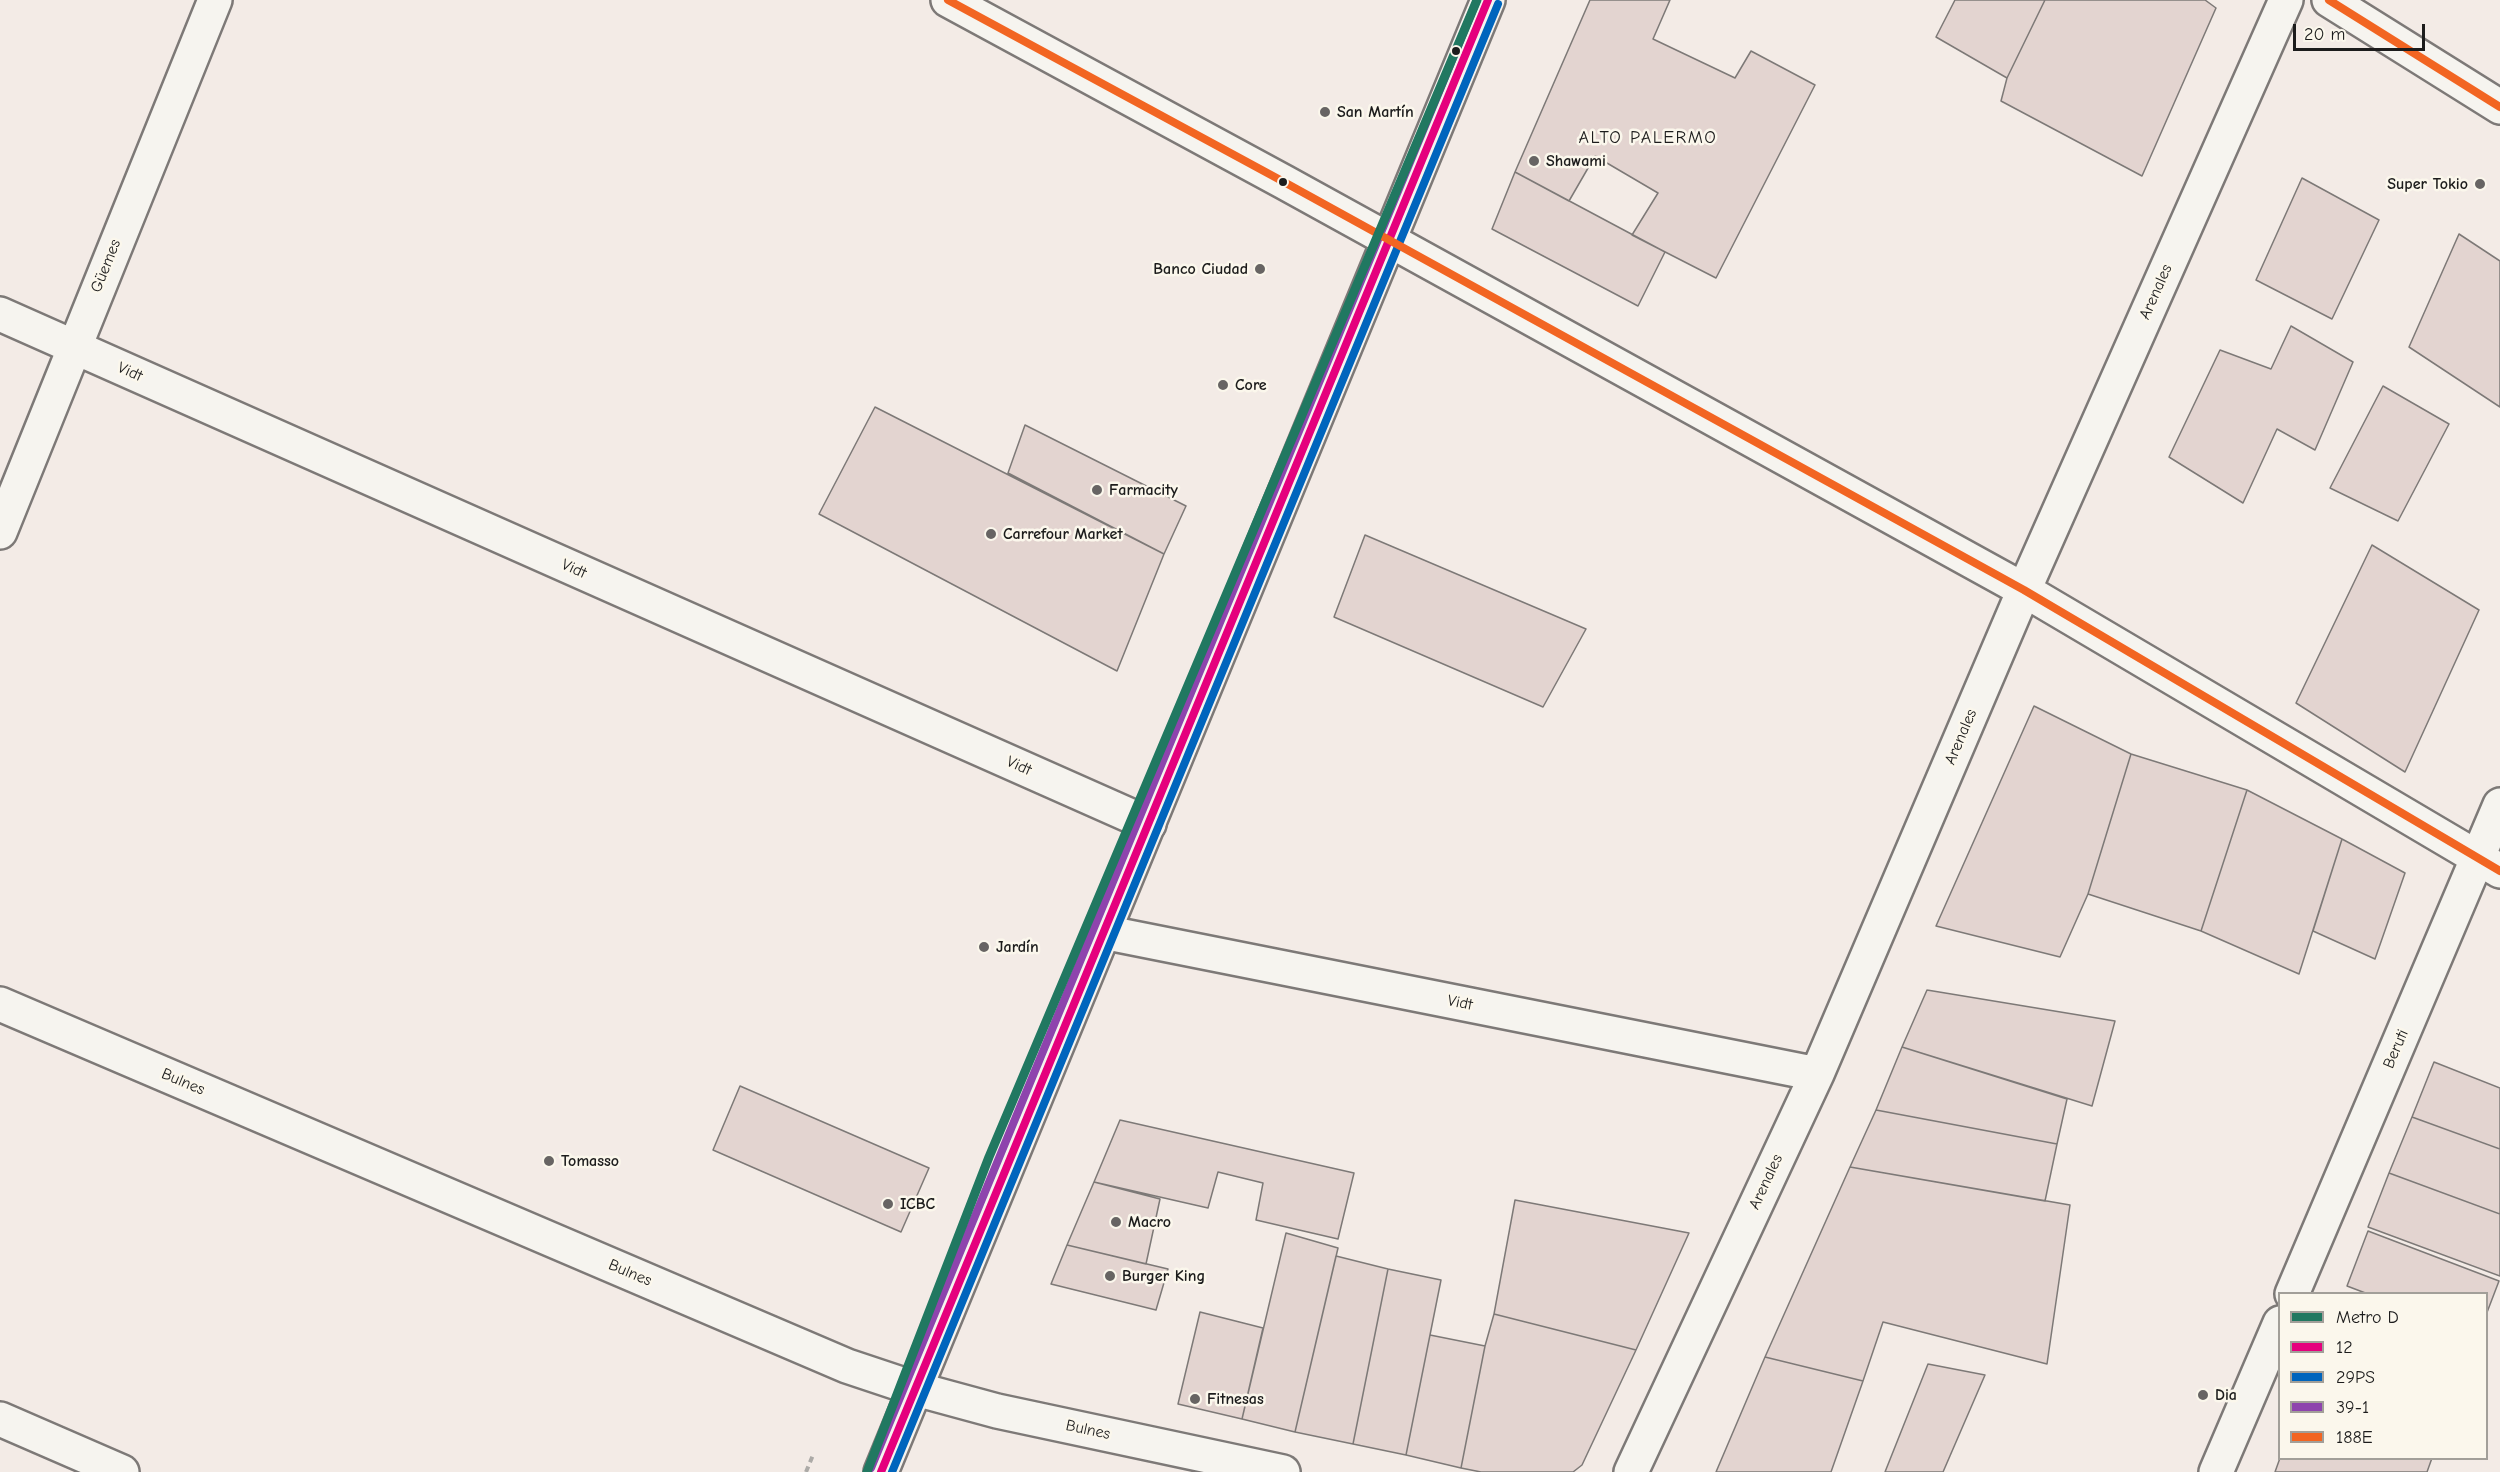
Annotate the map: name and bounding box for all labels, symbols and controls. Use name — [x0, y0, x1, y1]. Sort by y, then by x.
scale bar — [2296, 12, 2428, 50]
text: 20 m — [2304, 24, 2345, 45]
unlabelled marker — [1450, 45, 1462, 57]
place label: San Martín — [1337, 102, 1414, 122]
marker: San Martín — [1318, 105, 1332, 119]
district label: ALTO PALERMO — [1579, 127, 1717, 149]
place label: Shawami — [1546, 151, 1606, 171]
marker: Shawami — [1527, 154, 1541, 168]
place label: Super Tokio — [2387, 174, 2468, 194]
unlabelled marker — [1277, 176, 1289, 188]
marker: Super Tokio — [2473, 177, 2487, 191]
street label: Güemes — [87, 237, 125, 295]
place label: Banco Ciudad — [1153, 259, 1248, 279]
street label: Arenales — [2135, 261, 2177, 323]
marker: Banco Ciudad — [1253, 262, 1267, 276]
street label: Vidt — [115, 358, 145, 386]
place label: Core — [1235, 375, 1267, 395]
marker: Core — [1216, 378, 1230, 392]
place label: Farmacity — [1109, 480, 1178, 500]
marker: Farmacity — [1090, 483, 1104, 497]
place label: Carrefour Market — [1003, 524, 1123, 544]
marker: Carrefour Market — [984, 527, 998, 541]
street label: Vidt — [559, 555, 589, 583]
street label: Arenales — [1941, 706, 1981, 768]
street label: Vidt — [1004, 752, 1034, 780]
place label: Jardín — [996, 937, 1039, 957]
marker: Jardín — [977, 940, 991, 954]
street label: Vidt — [1446, 991, 1474, 1015]
street label: Beruti — [2379, 1027, 2413, 1071]
street label: Bulnes — [158, 1064, 208, 1100]
place label: Tomasso — [561, 1151, 619, 1171]
street label: Arenales — [1745, 1151, 1787, 1213]
marker: Tomasso — [542, 1154, 556, 1168]
place label: ICBC — [900, 1194, 935, 1214]
marker: ICBC — [881, 1197, 895, 1211]
place label: Macro — [1128, 1212, 1171, 1232]
marker: Macro — [1109, 1215, 1123, 1229]
street label: Bulnes — [605, 1255, 655, 1291]
place label: Burger King — [1122, 1266, 1205, 1286]
marker: Burger King — [1103, 1269, 1117, 1283]
legend — [2278, 1292, 2488, 1460]
text: Metro D — [2336, 1307, 2399, 1328]
text: 12 — [2336, 1337, 2353, 1358]
text: 29PS — [2336, 1367, 2375, 1388]
place label: Dia — [2215, 1385, 2237, 1405]
marker: Dia — [2196, 1388, 2210, 1402]
place label: Fitnesas — [1207, 1389, 1264, 1409]
marker: Fitnesas — [1188, 1392, 1202, 1406]
text: 39-1 — [2336, 1397, 2369, 1418]
street label: Bulnes — [1064, 1416, 1112, 1444]
text: 188E — [2336, 1427, 2373, 1448]

